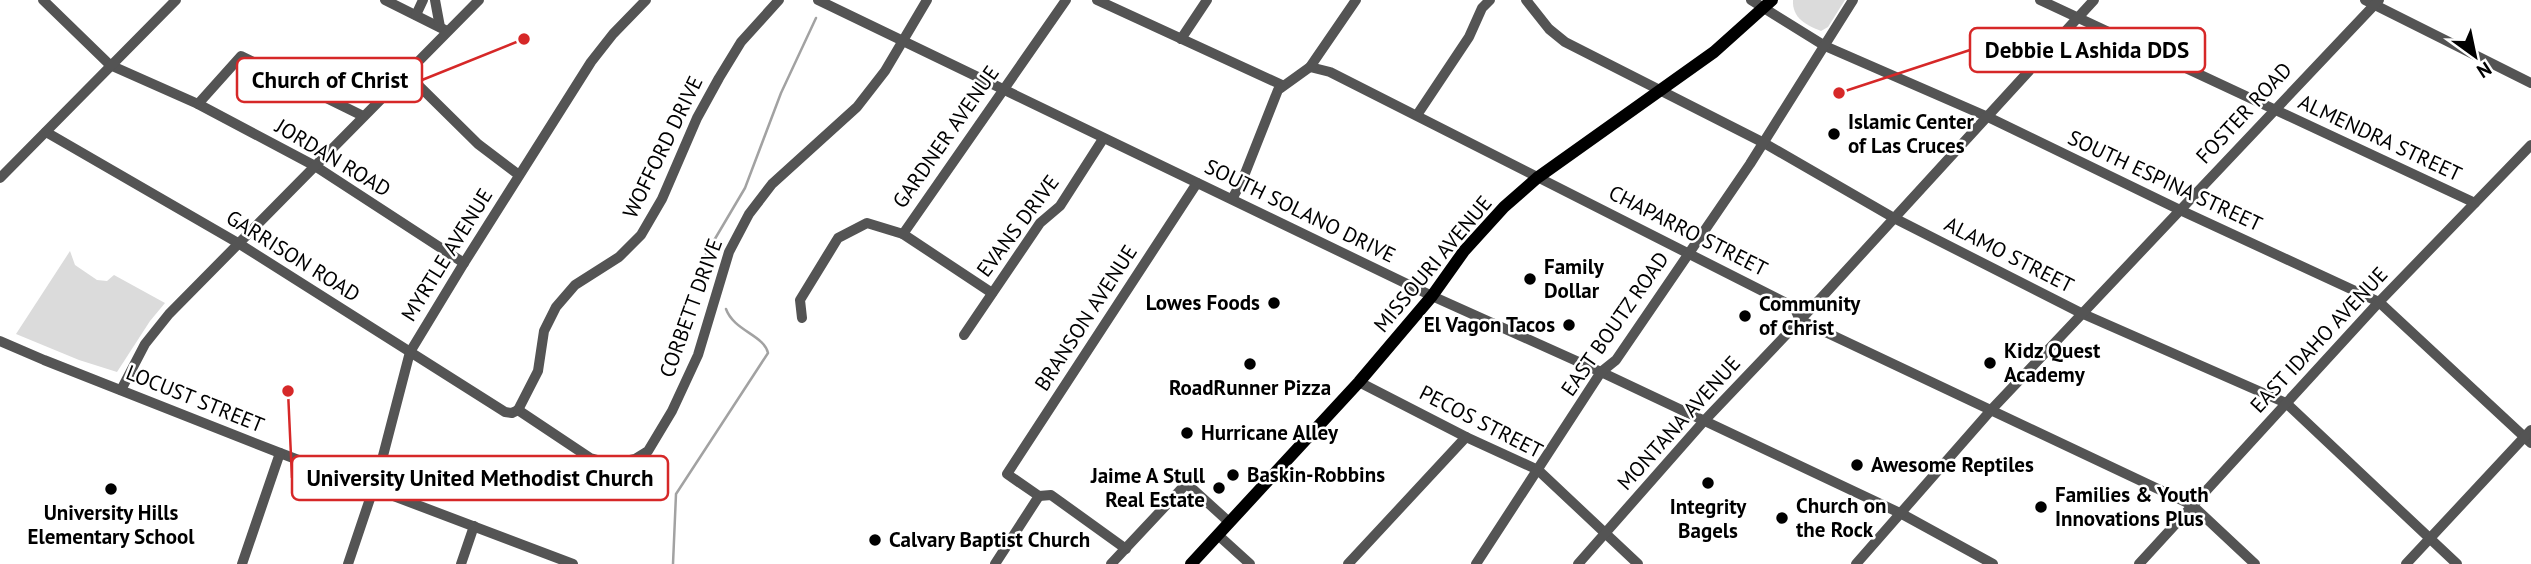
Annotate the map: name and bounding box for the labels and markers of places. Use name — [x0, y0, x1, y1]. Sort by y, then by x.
callout: Debbie L Ashida DDS — [1970, 28, 2205, 72]
callout: Church of Christ — [237, 58, 422, 102]
place label: Islamic Center of Las Cruces — [1848, 108, 1975, 159]
marker: Islamic Center of Las Cruces — [1826, 126, 1842, 142]
place label: Family Dollar — [1544, 253, 1605, 304]
marker: Family Dollar — [1522, 271, 1538, 287]
place label: Lowes Foods — [1146, 289, 1260, 316]
place label: Community of Christ — [1759, 290, 1861, 341]
marker: Lowes Foods — [1266, 295, 1282, 311]
marker: Community of Christ — [1737, 308, 1753, 324]
place label: El Vagon Tacos — [1424, 311, 1555, 338]
marker: El Vagon Tacos — [1561, 317, 1577, 333]
place label: Kidz Quest Academy — [2004, 337, 2101, 388]
marker: Kidz Quest Academy — [1982, 355, 1998, 371]
marker: RoadRunner Pizza — [1242, 356, 1258, 372]
place label: RoadRunner Pizza — [1169, 374, 1331, 401]
place label: Hurricane Alley — [1201, 419, 1339, 446]
marker: Hurricane Alley — [1179, 425, 1195, 441]
place label: Awesome Reptiles — [1871, 451, 2034, 478]
callout: University United Methodist Church — [292, 456, 668, 500]
marker: Awesome Reptiles — [1849, 457, 1865, 473]
place label: Baskin-Robbins — [1247, 461, 1385, 488]
place label: Jaime A Stull Real Estate — [1090, 462, 1206, 513]
marker: Baskin-Robbins — [1225, 467, 1241, 483]
marker: Integrity Bagels — [1700, 475, 1716, 491]
marker: Jaime A Stull Real Estate — [1211, 480, 1227, 496]
marker: University Hills Elementary School — [103, 481, 119, 497]
place label: Families & Youth Innovations Plus — [2055, 481, 2209, 532]
place label: Church on the Rock — [1796, 492, 1886, 543]
place label: Integrity Bagels — [1670, 493, 1747, 544]
place label: University Hills Elementary School — [28, 499, 195, 550]
marker: Families & Youth Innovations Plus — [2033, 499, 2049, 515]
marker: Church on the Rock — [1774, 510, 1790, 526]
place label: Calvary Baptist Church — [889, 526, 1090, 553]
marker: Calvary Baptist Church — [867, 532, 883, 548]

